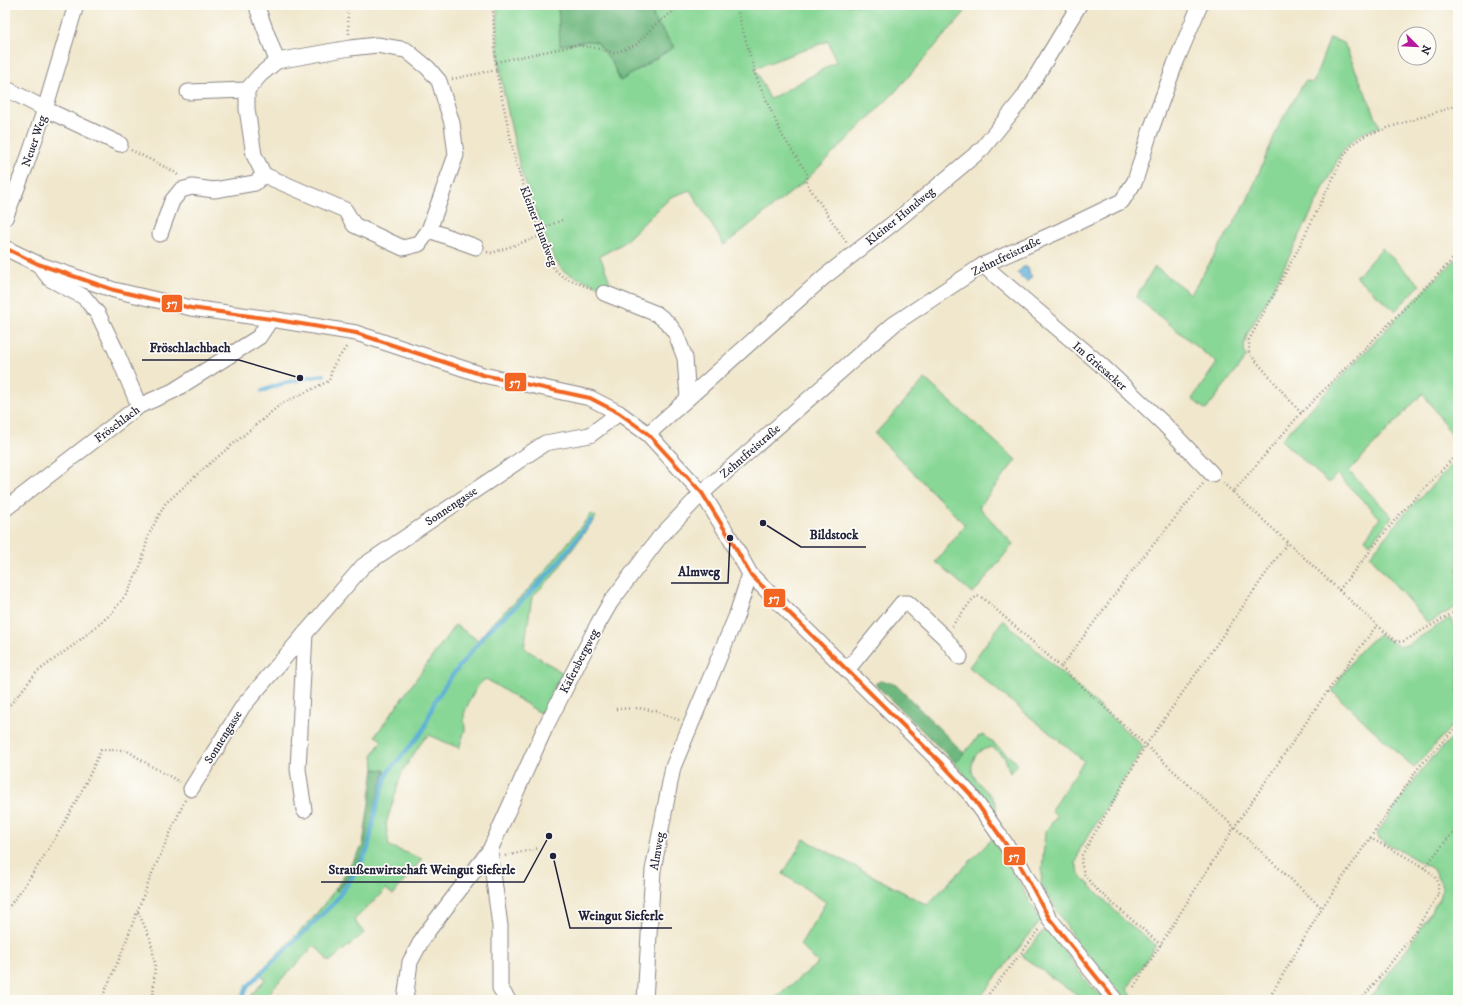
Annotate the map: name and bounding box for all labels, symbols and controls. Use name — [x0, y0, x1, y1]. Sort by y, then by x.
north arrow — [1397, 26, 1437, 66]
text: N — [1417, 43, 1433, 57]
street label: Neuer Weg — [19, 113, 50, 169]
street label: Kleiner Hundweg — [516, 184, 561, 269]
street label: Kleiner Hundweg — [863, 184, 938, 249]
street label: Zehntfreistraße — [969, 233, 1043, 280]
line badge: 57 — [161, 294, 183, 313]
text: 57 — [165, 297, 178, 311]
callout: Fröschlachbach — [142, 335, 239, 360]
street label: Im Griesacker — [1069, 339, 1130, 394]
text: Fröschlachbach — [149, 340, 231, 356]
line badge: 57 — [504, 372, 527, 392]
text: 57 — [508, 376, 521, 390]
street label: Fröschlach — [92, 402, 143, 446]
street label: Zehntfreistraße — [717, 421, 784, 482]
street label: Sonnengasse — [422, 483, 480, 529]
callout: Bildstock — [801, 522, 866, 547]
text: Bildstock — [810, 527, 859, 543]
callout: Almweg — [671, 558, 728, 583]
text: Almweg — [677, 564, 721, 581]
line badge: 57 — [763, 588, 786, 608]
text: 57 — [767, 592, 780, 606]
street label: Käfersbergweg — [557, 626, 602, 696]
street label: Sonnengasse — [201, 708, 246, 767]
street label: Almweg — [647, 831, 668, 871]
line badge: 57 — [1003, 846, 1026, 866]
text: 57 — [1007, 850, 1020, 864]
callout: Straußenwirtschaft Weingut Sieferle — [321, 857, 524, 882]
text: Straußenwirtschaft Weingut Sieferle — [328, 862, 516, 879]
callout: Weingut Sieferle — [570, 903, 672, 928]
text: Weingut Sieferle — [577, 908, 664, 925]

